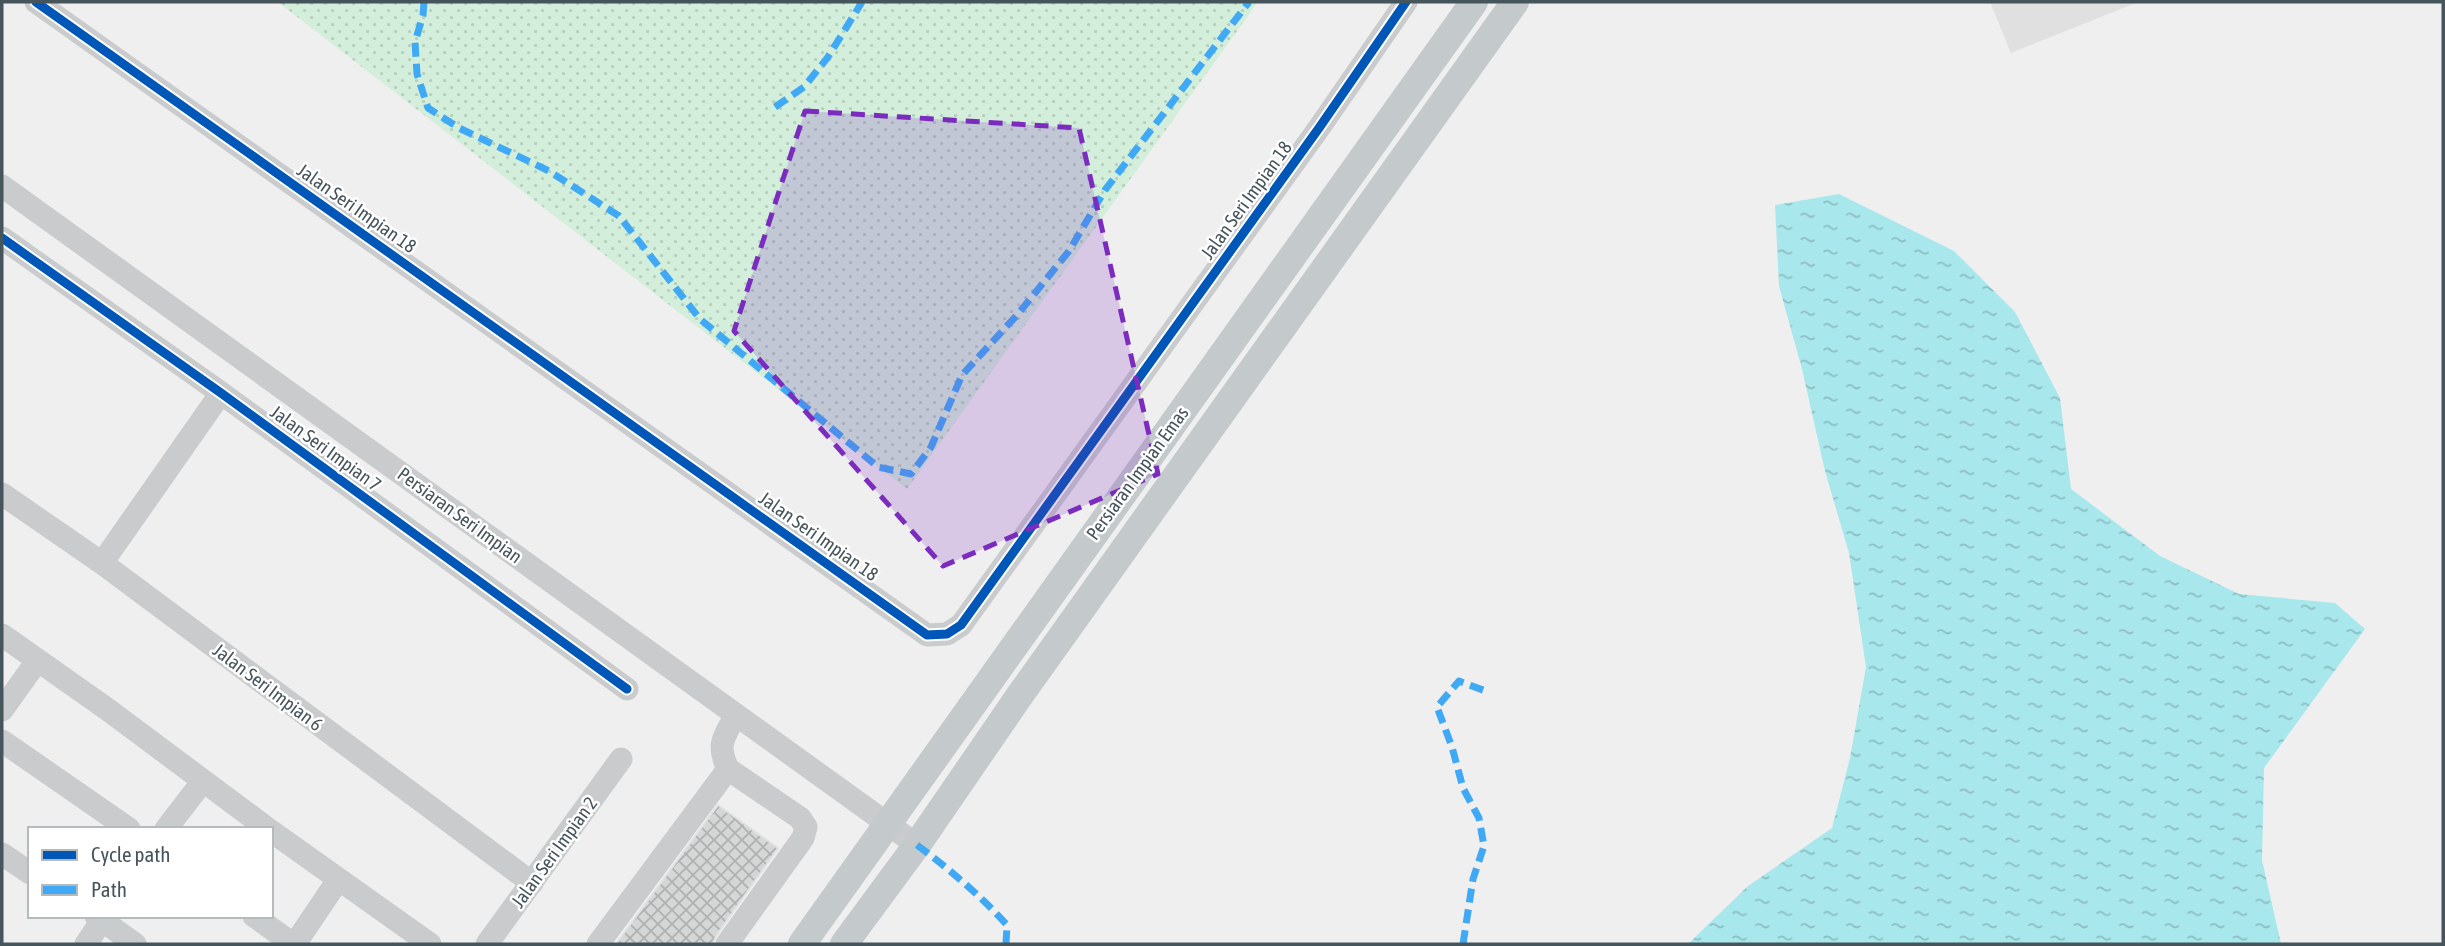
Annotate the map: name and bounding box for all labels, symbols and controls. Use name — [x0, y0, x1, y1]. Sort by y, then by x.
street label: Jalan Seri Impian 18 — [1196, 137, 1296, 263]
street label: Jalan Seri Impian 18 — [293, 159, 421, 257]
street label: Jalan Seri Impian 7 — [266, 401, 386, 495]
street label: Persiaran Impian Emas — [1081, 402, 1193, 544]
street label: Persiaran Seri Impian — [394, 463, 526, 567]
street label: Jalan Seri Impian 18 — [755, 487, 883, 585]
street label: Jalan Seri Impian 6 — [209, 639, 327, 735]
street label: Jalan Seri Impian 2 — [507, 792, 601, 912]
legend — [28, 827, 273, 918]
text: Cycle path — [91, 842, 170, 866]
text: Path — [91, 877, 127, 901]

